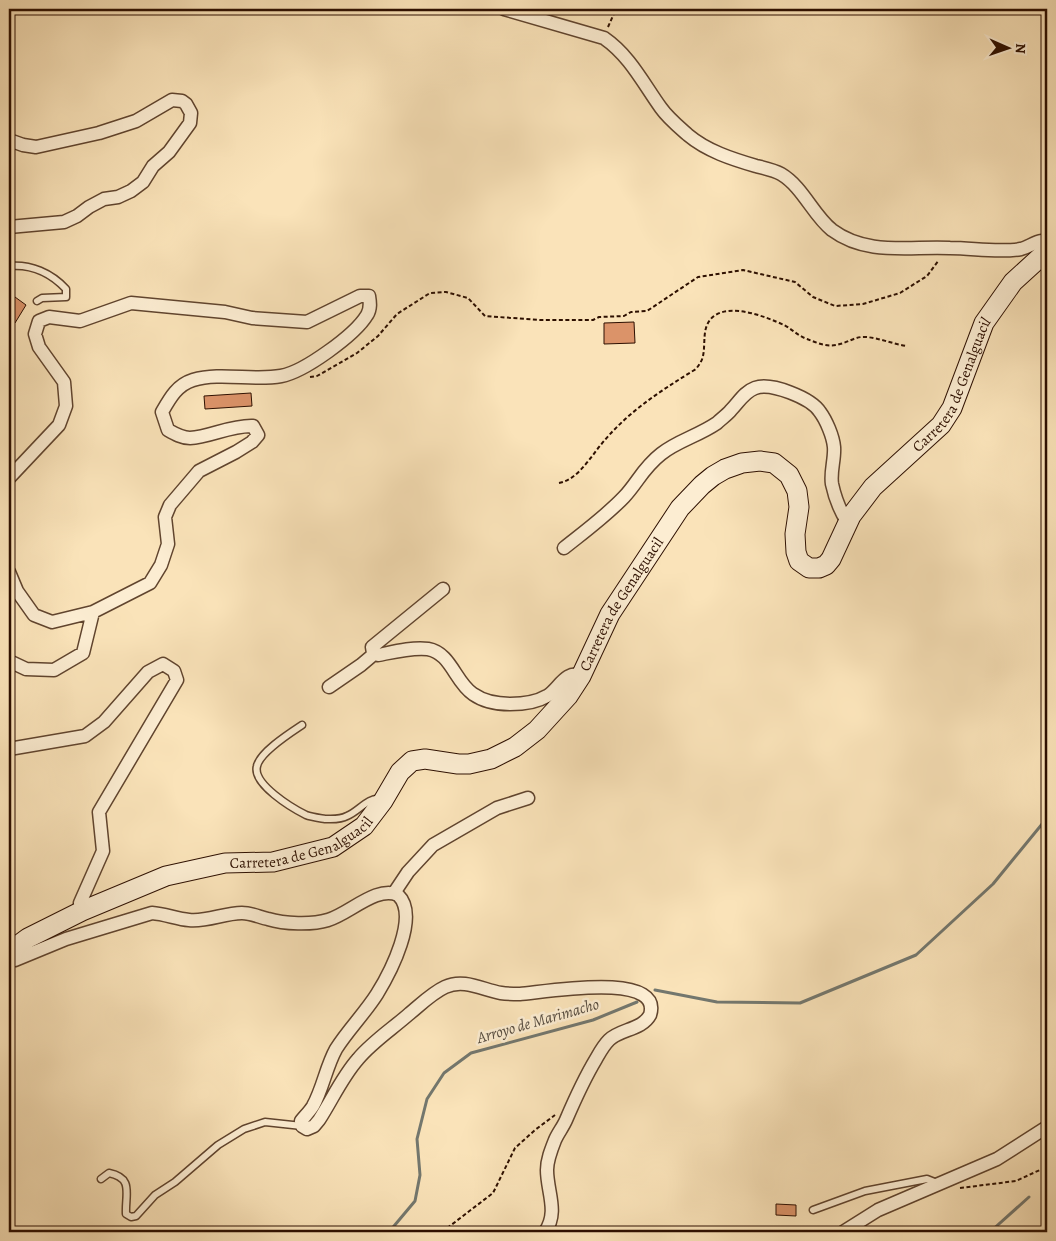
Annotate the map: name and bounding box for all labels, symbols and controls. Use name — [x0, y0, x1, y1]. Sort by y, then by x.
north arrow — [984, 22, 1034, 72]
text: N — [1011, 43, 1030, 54]
street label: Carretera de Genalguacil — [908, 313, 995, 456]
street label: Carretera de Genalguacil — [575, 533, 668, 674]
street label: Carretera de Genalguacil — [229, 812, 378, 873]
water label: Arroyo de Marimacho — [473, 993, 602, 1049]

